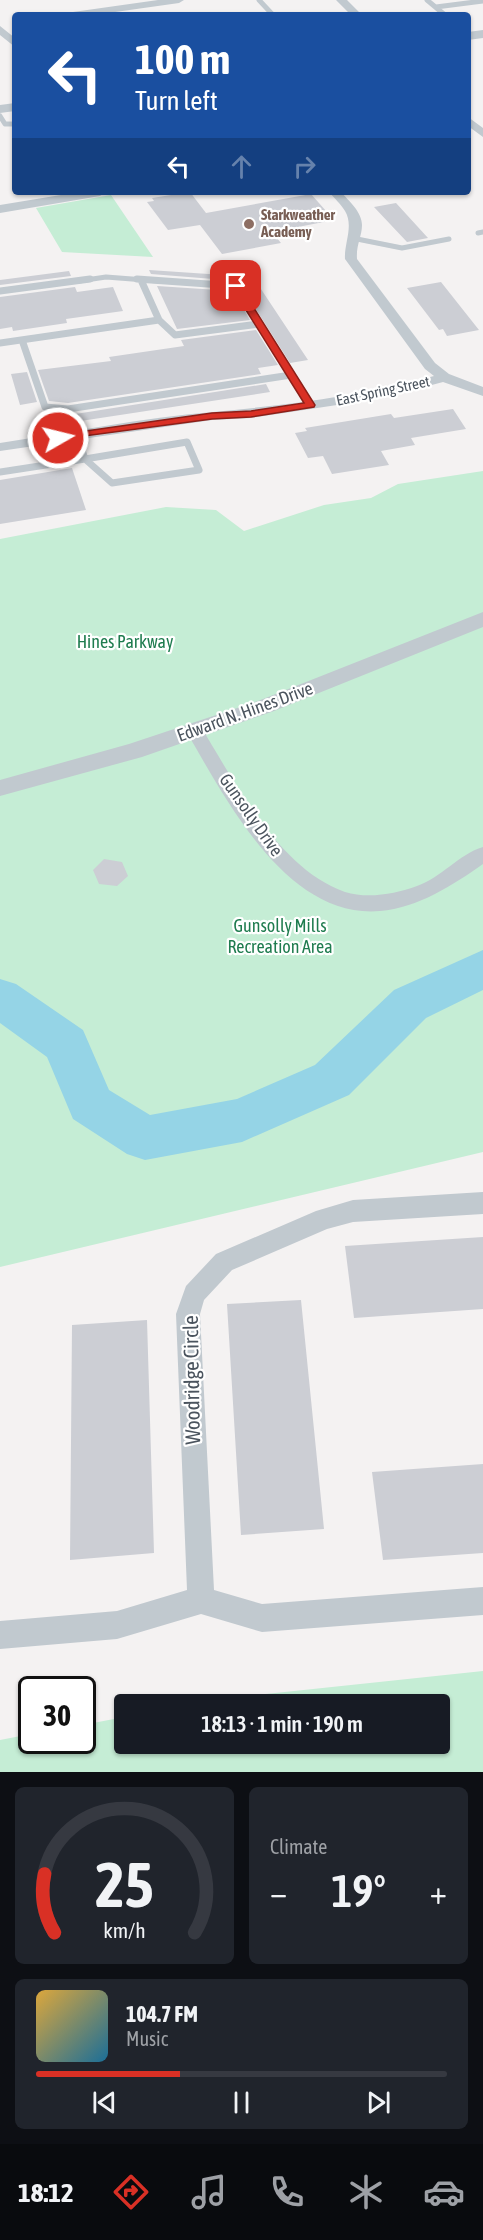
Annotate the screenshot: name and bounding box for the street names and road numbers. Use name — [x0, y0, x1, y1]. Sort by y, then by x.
street label: East Spring Street — [335, 372, 431, 409]
street label: Edward N. Hines Drive — [174, 677, 316, 746]
street label: Gunsolly Drive — [215, 769, 288, 860]
street label: Woodridge Circle — [178, 1315, 204, 1445]

